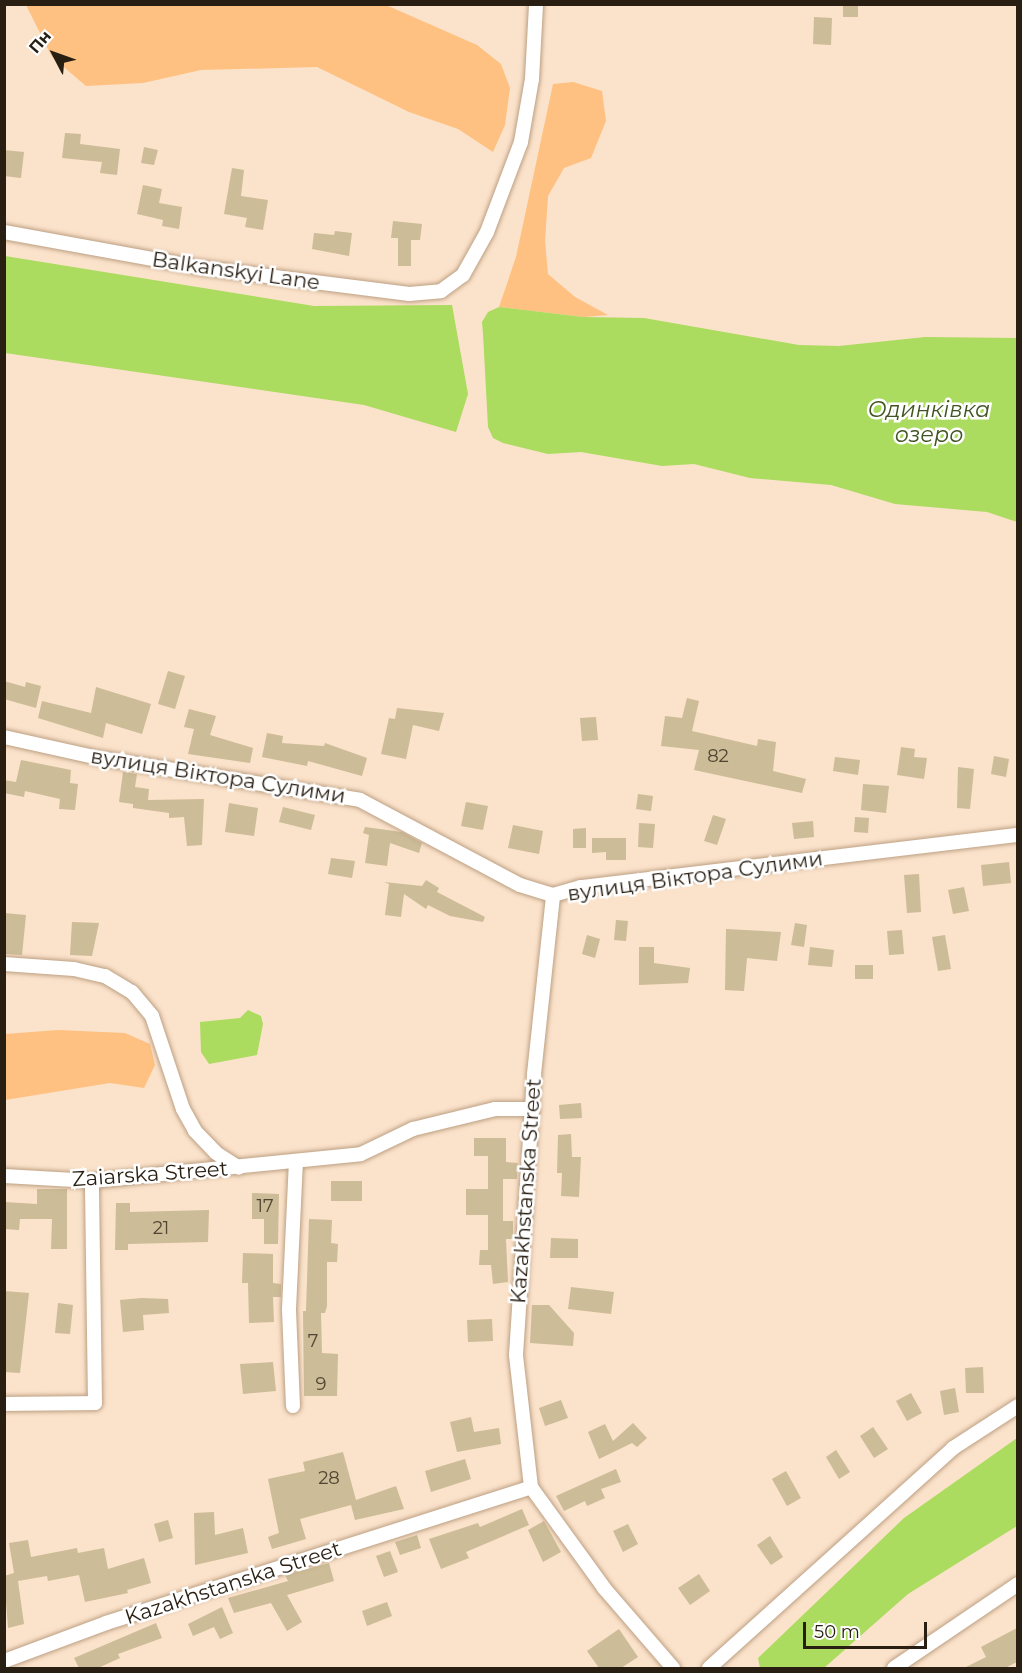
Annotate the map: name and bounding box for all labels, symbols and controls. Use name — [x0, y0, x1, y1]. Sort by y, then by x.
north arrow — [24, 24, 84, 84]
text: Пн — [25, 27, 55, 57]
street label: Balkanskyi Lane — [150, 247, 322, 295]
water label: Одинківка озеро — [868, 396, 990, 448]
street label: вулиця Віктора Сулими — [89, 743, 347, 809]
house number: 82 — [707, 745, 729, 767]
street label: вулиця Віктора Сулими — [566, 846, 824, 906]
street label: Kazakhstanska Street — [506, 1077, 546, 1305]
street label: Zaiarska Street — [71, 1156, 229, 1192]
house number: 17 — [256, 1195, 274, 1217]
house number: 21 — [153, 1217, 169, 1239]
house number: 7 — [308, 1330, 318, 1352]
house number: 9 — [316, 1373, 326, 1395]
house number: 28 — [318, 1467, 340, 1489]
street label: Kazakhstanska Street — [122, 1536, 344, 1630]
scale bar — [806, 1610, 930, 1648]
text: 50 m — [814, 1621, 860, 1643]

